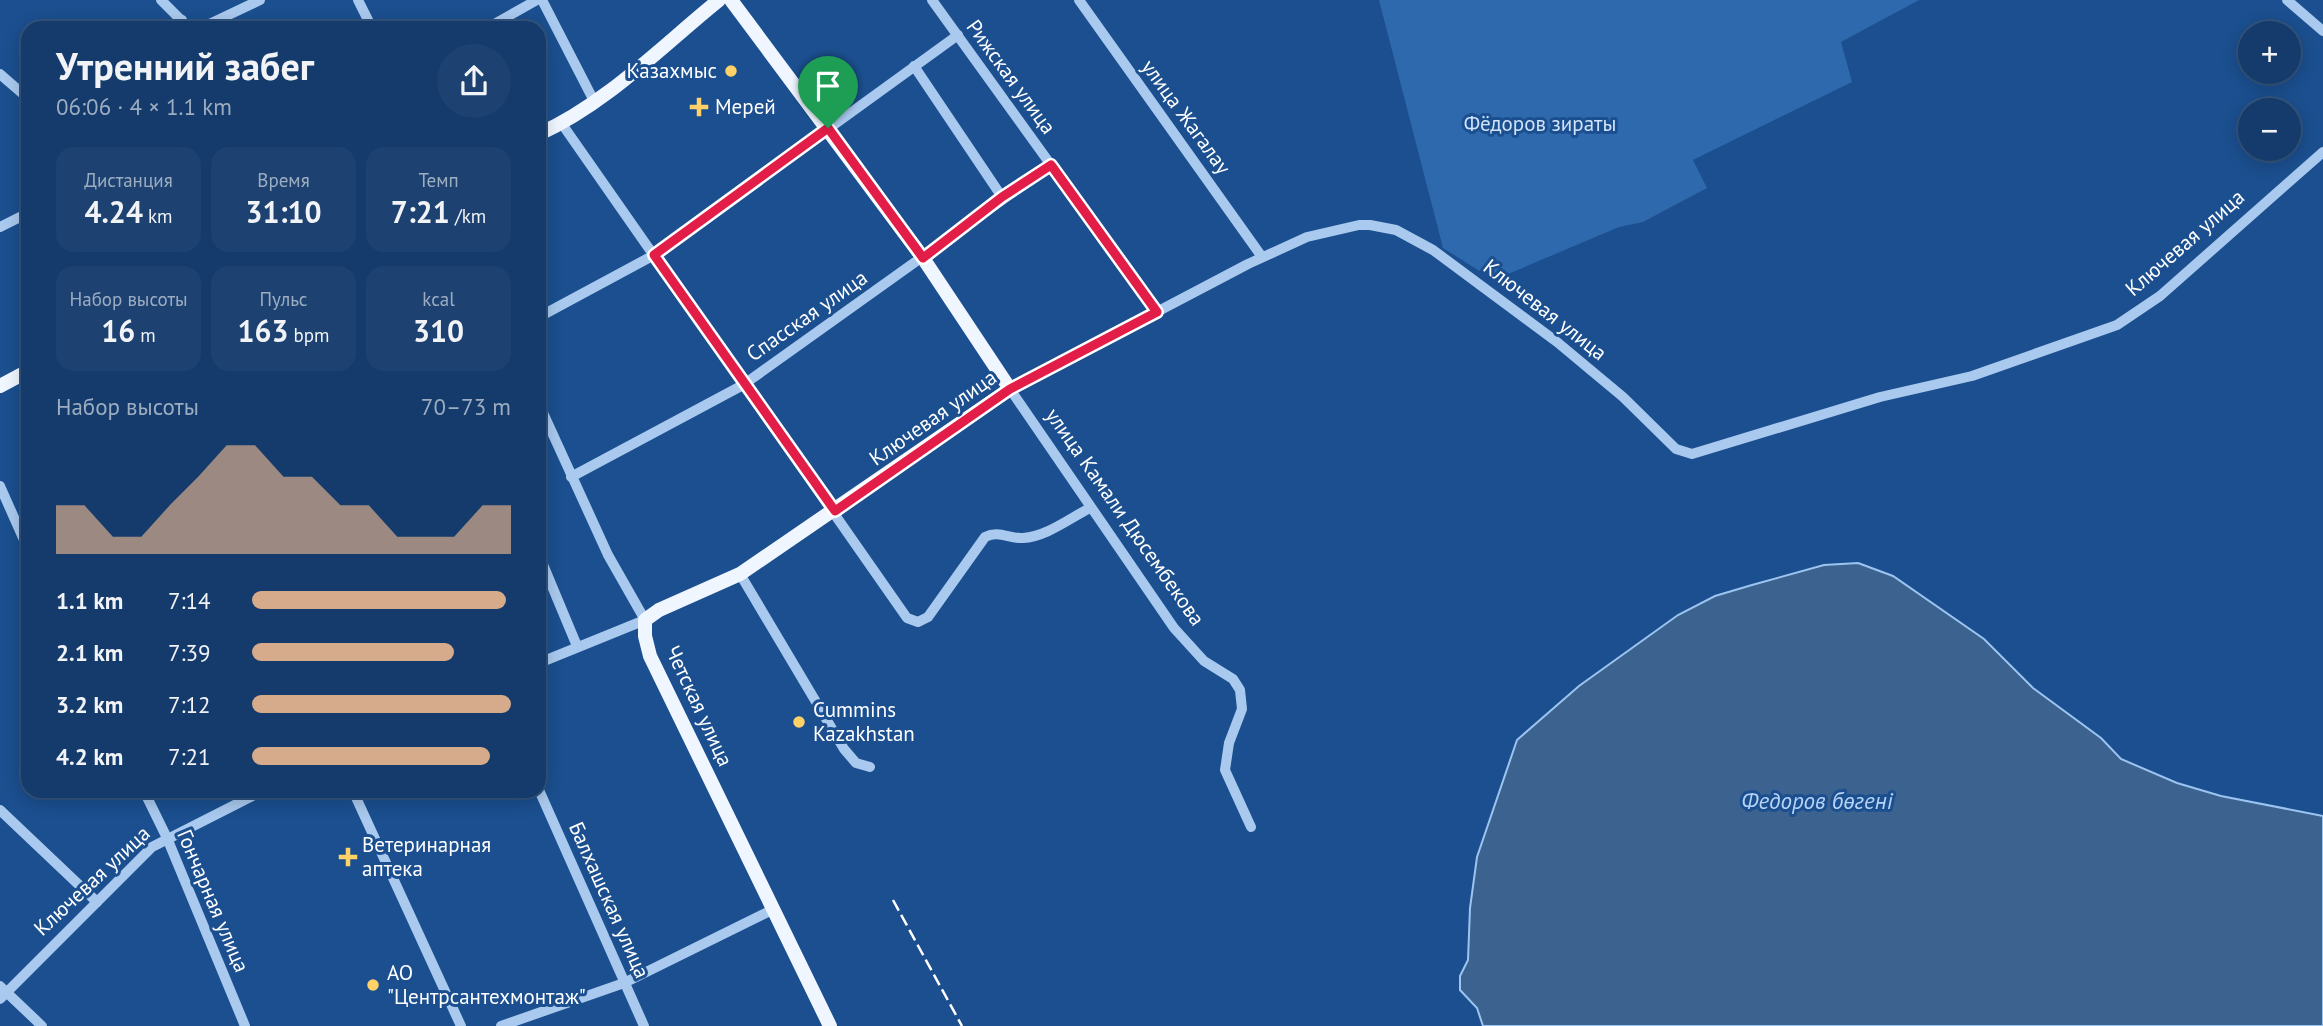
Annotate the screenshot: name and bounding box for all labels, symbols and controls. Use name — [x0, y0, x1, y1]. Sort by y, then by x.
street label: Рижская улица — [961, 14, 1062, 139]
map controls — [2238, 21, 2301, 161]
button: + — [2238, 21, 2301, 84]
text: Утренний забег — [56, 41, 314, 90]
button: share — [437, 44, 511, 118]
street label: улица Жагалау — [1136, 54, 1237, 180]
pin — [798, 56, 858, 128]
place label: Казахмыс — [626, 57, 717, 84]
marker: Казахмыс — [723, 63, 739, 79]
icon: arrive — [809, 67, 847, 105]
text: 06:06 · 4 × 1.1 km — [56, 92, 232, 121]
place label: Мерей — [715, 93, 776, 120]
marker: Мерей — [689, 97, 709, 117]
button: − — [2238, 98, 2301, 161]
park label: Фёдоров зираты — [1464, 110, 1616, 137]
text: Дистанция — [84, 168, 173, 192]
text: Время — [257, 168, 310, 192]
text: Темп — [418, 168, 459, 192]
street label: Ключевая улица — [2119, 183, 2250, 302]
text: 4.24 — [84, 192, 143, 231]
text: 31:10 — [245, 192, 322, 231]
text: 7:21 — [391, 192, 450, 231]
text: km — [143, 204, 173, 228]
text: /km — [450, 204, 486, 228]
street label: Ключевая улица — [1478, 253, 1612, 366]
street label: Спасская улица — [741, 264, 872, 367]
text: Набор высоты — [69, 287, 188, 311]
text: Пульс — [260, 287, 307, 311]
text: kcal — [422, 287, 455, 311]
text: 16 — [101, 311, 135, 350]
text: 163 — [237, 311, 288, 350]
text: 310 — [413, 311, 464, 350]
text: m — [135, 323, 156, 347]
text: bpm — [288, 323, 330, 347]
street label: Ключевая улица — [864, 364, 1002, 471]
text: Набор высоты — [56, 392, 199, 421]
text: 70–73 m — [421, 392, 511, 421]
street label: улица Камали Дюсембекова — [1040, 403, 1211, 631]
text: 1.1 km — [56, 586, 123, 615]
text: 7:14 — [168, 586, 211, 615]
text: 2.1 km — [56, 638, 123, 667]
text: 7:39 — [168, 638, 211, 667]
street label: Четская улица — [660, 641, 739, 771]
text: 3.2 km — [56, 690, 123, 719]
text: 7:12 — [168, 690, 211, 719]
place label: Cummins Kazakhstan — [813, 696, 915, 747]
marker: Cummins Kazakhstan — [791, 714, 807, 730]
text: 4.2 km — [56, 742, 123, 771]
text: 7:21 — [168, 742, 211, 771]
water label: Федоров бөгені — [1741, 786, 1894, 815]
street label: Балхашская улица — [563, 817, 656, 982]
street label: Ключевая улица — [28, 820, 155, 941]
street label: Гончарная улица — [171, 825, 256, 976]
place label: Ветеринарная аптека — [362, 831, 491, 882]
marker: Ветеринарная аптека — [340, 849, 356, 865]
place label: АО "Центрсантехмонтаж" — [387, 959, 586, 1010]
marker: АО "Центрсантехмонтаж" — [365, 977, 381, 993]

